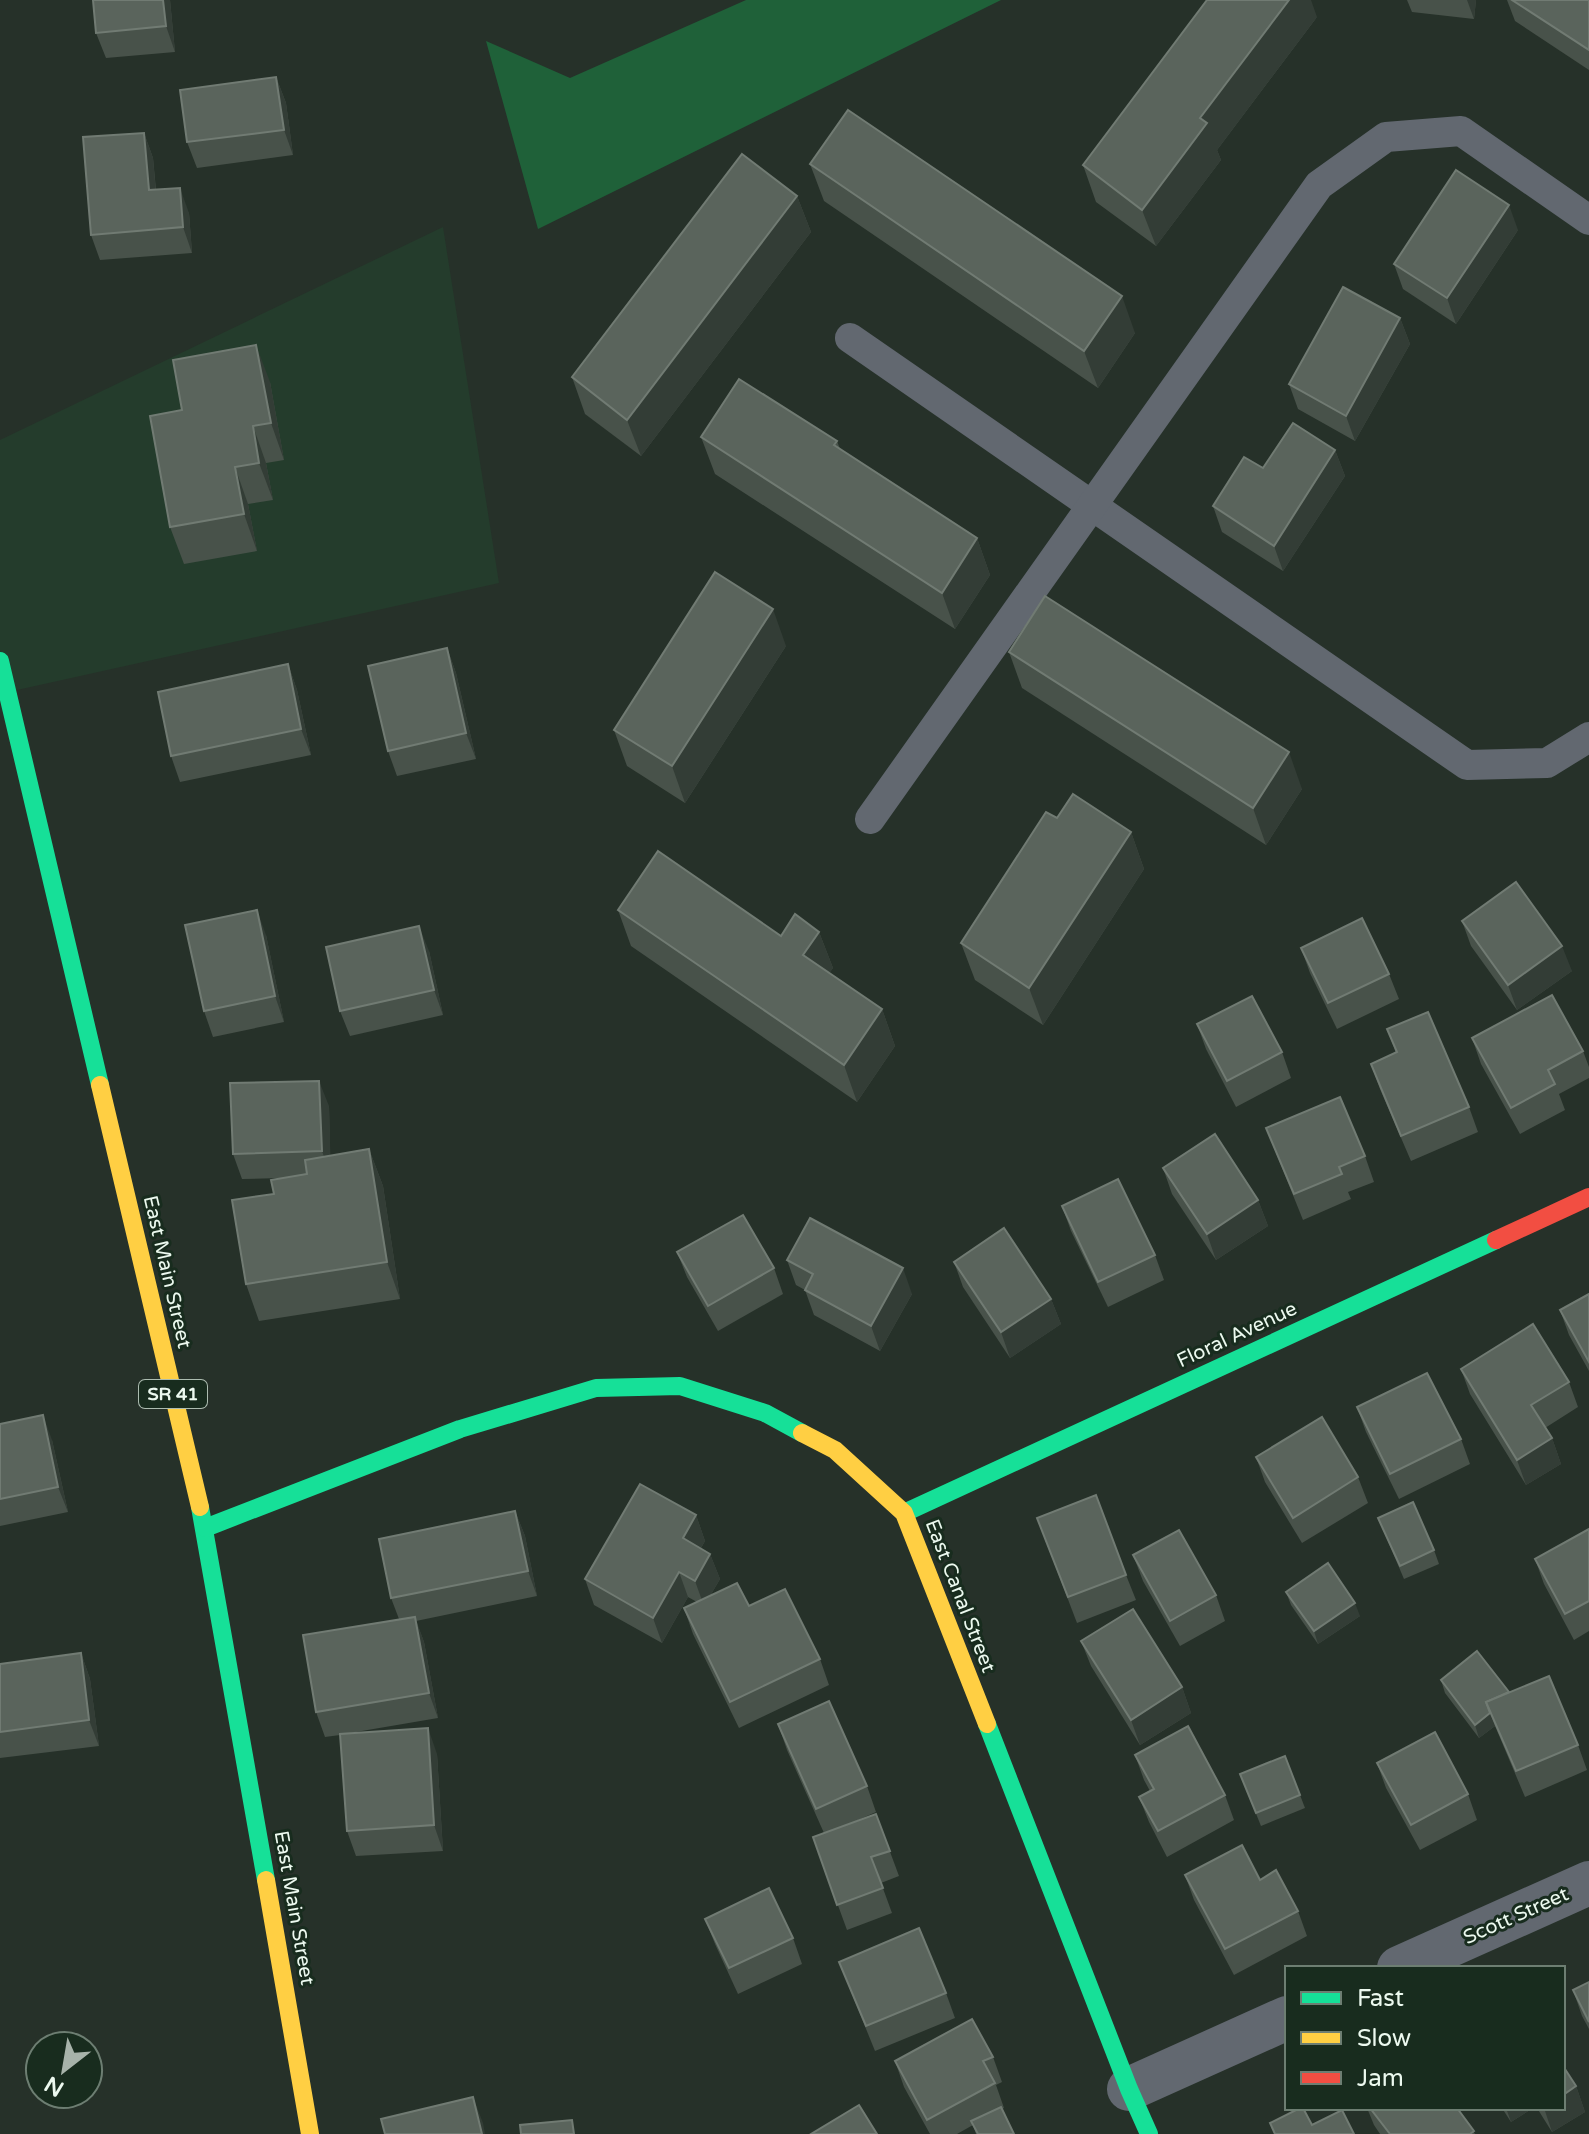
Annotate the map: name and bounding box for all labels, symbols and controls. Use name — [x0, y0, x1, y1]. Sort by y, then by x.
street label: East Main Street — [138, 1193, 196, 1351]
street label: Floral Avenue — [1173, 1297, 1301, 1373]
road number: SR 41 — [139, 1380, 207, 1408]
street label: East Canal Street — [920, 1516, 1000, 1676]
street label: East Main Street — [269, 1829, 319, 1987]
street label: Scott Street — [1460, 1882, 1573, 1950]
legend — [1285, 1966, 1565, 2110]
text: Fast — [1357, 1984, 1404, 2013]
text: Slow — [1357, 2024, 1411, 2053]
north arrow — [24, 2030, 104, 2110]
text: Jam — [1357, 2064, 1404, 2093]
text: N — [40, 2071, 68, 2102]

